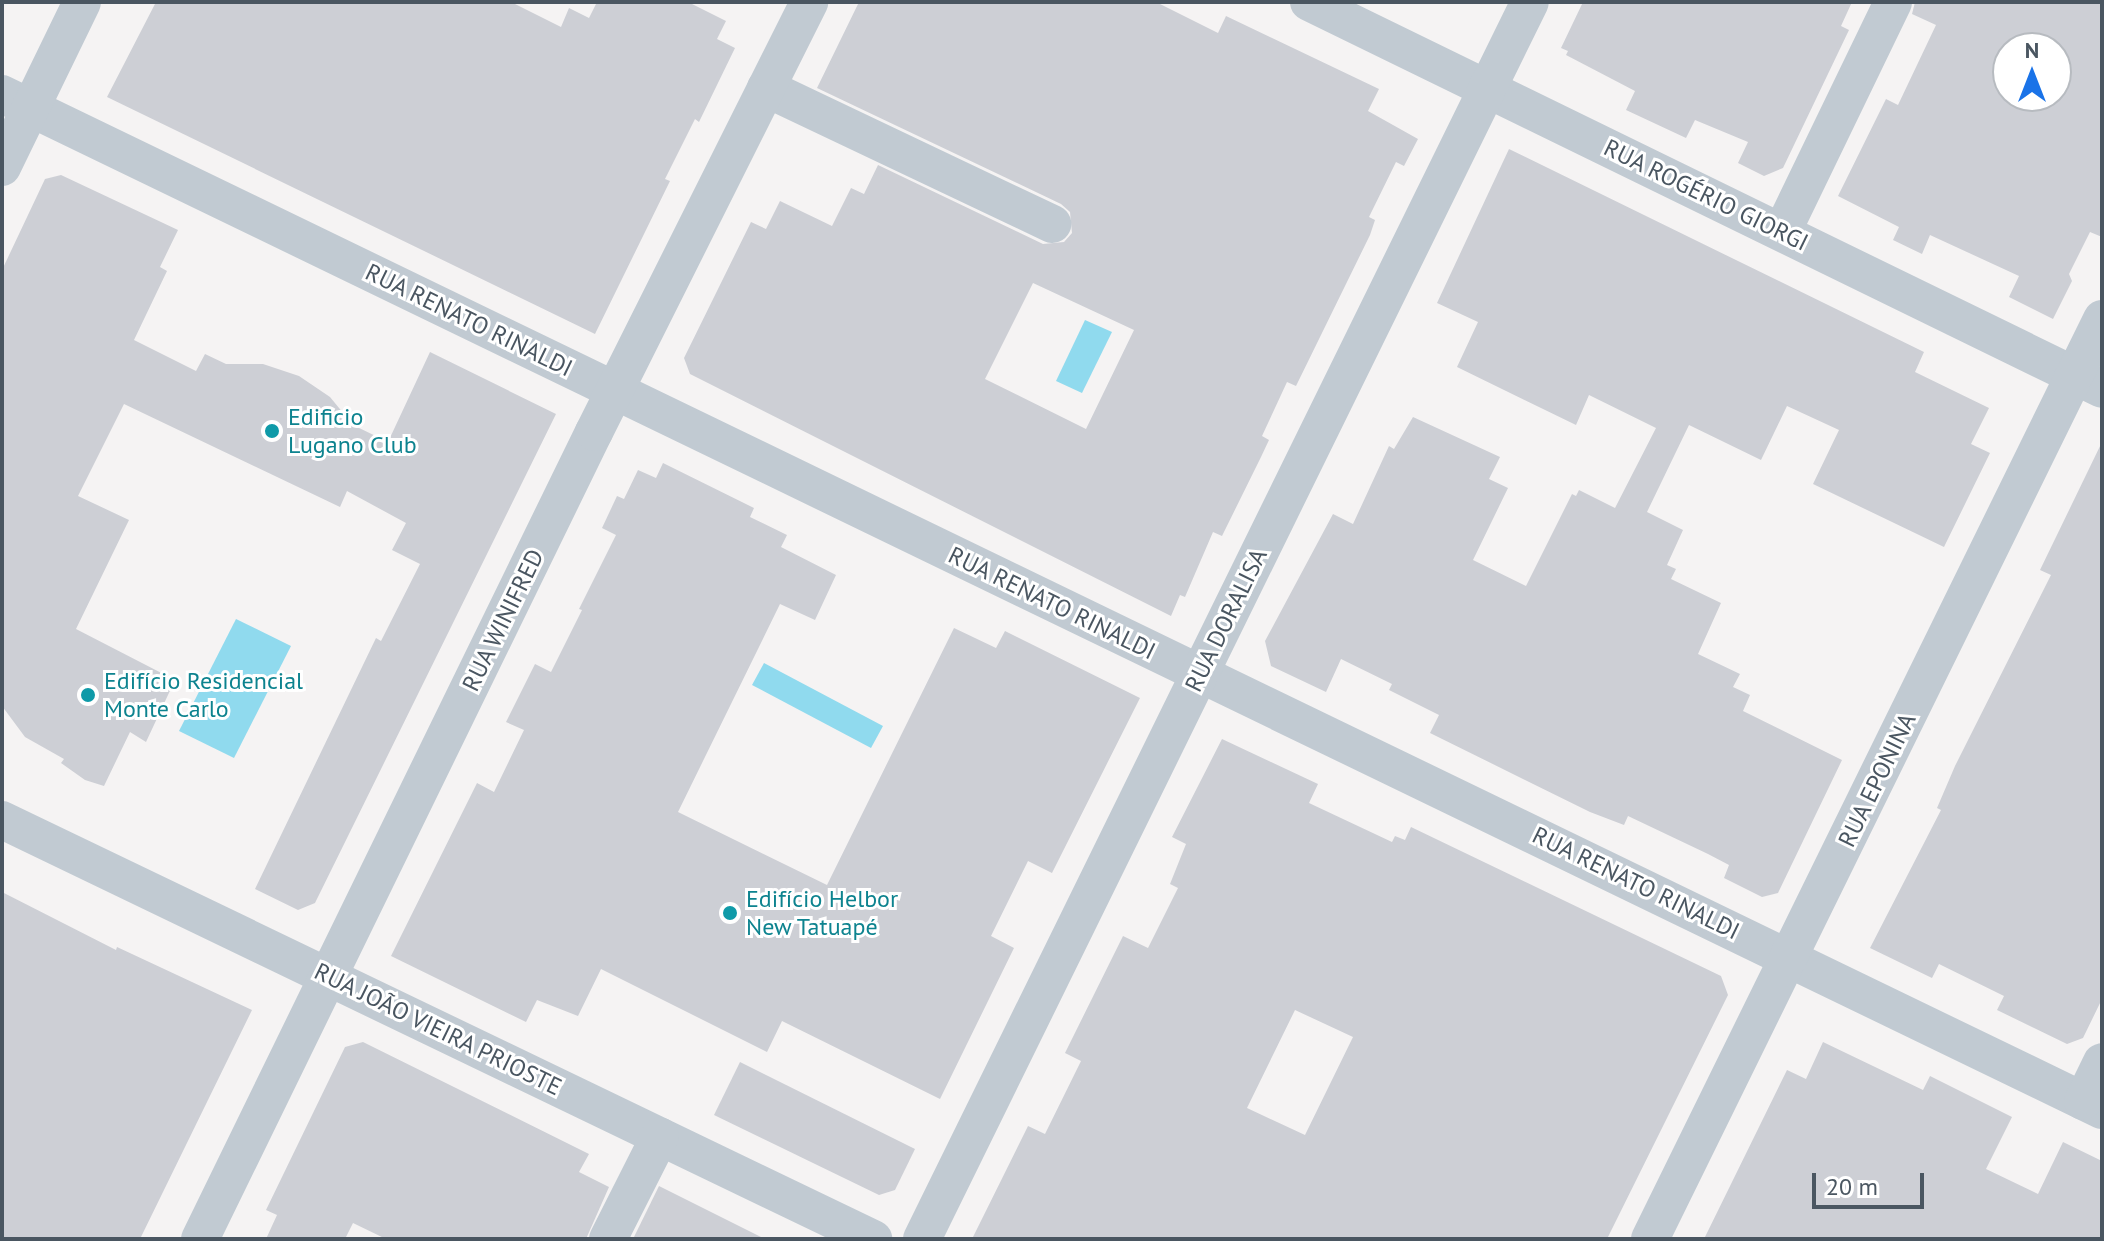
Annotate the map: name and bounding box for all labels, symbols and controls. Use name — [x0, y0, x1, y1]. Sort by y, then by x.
north arrow — [1992, 32, 2072, 112]
text: N — [2025, 36, 2039, 64]
street label: RUA ROGÉRIO GIORGI — [1599, 133, 1813, 257]
street label: RUA RENATO RINALDI — [360, 257, 578, 383]
place label: Edificio Lugano Club — [288, 403, 417, 459]
marker: Edificio Lugano Club — [263, 422, 281, 440]
street label: RUA RENATO RINALDI — [943, 540, 1161, 666]
street label: RUA DORALISA — [1179, 543, 1273, 697]
street label: RUA WINIFRED — [456, 544, 550, 696]
place label: Edifício Residencial Monte Carlo — [104, 667, 303, 723]
marker: Edifício Residencial Monte Carlo — [79, 686, 97, 704]
street label: RUA EPONINA — [1832, 708, 1922, 852]
street label: RUA RENATO RINALDI — [1527, 820, 1745, 946]
place label: Edifício Helbor New Tatuapé — [746, 885, 898, 941]
marker: Edifício Helbor New Tatuapé — [721, 904, 739, 922]
street label: RUA JOÃO VIEIRA PRIOSTE — [309, 956, 567, 1102]
scale bar — [1816, 1157, 1928, 1207]
text: 20 m — [1826, 1171, 1878, 1202]

